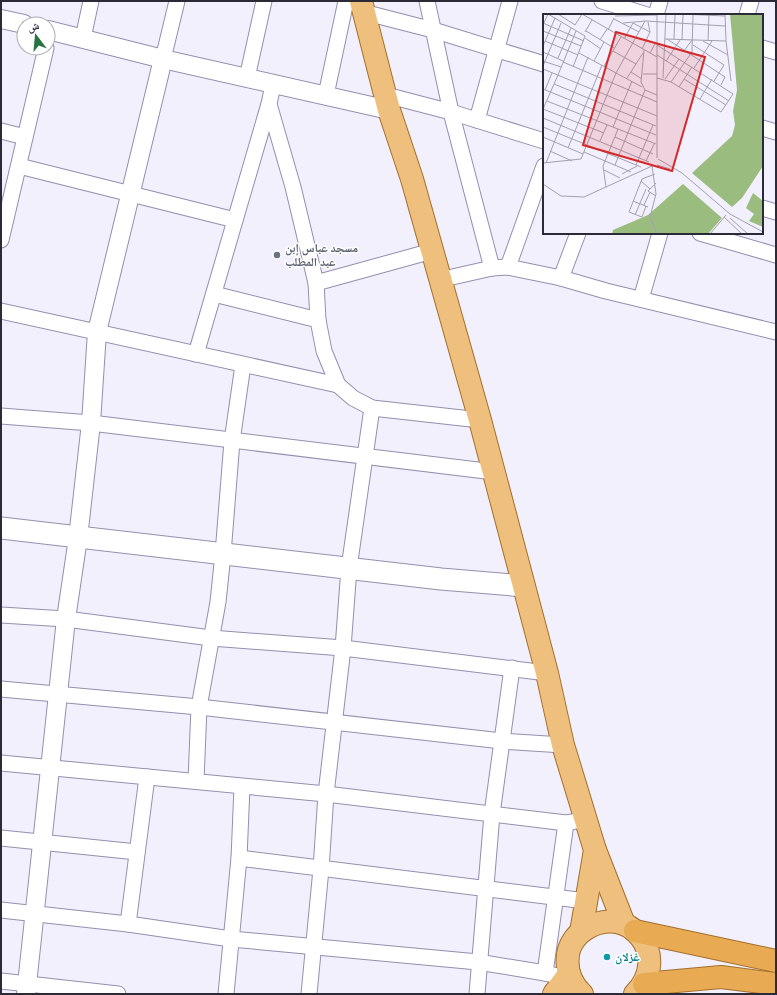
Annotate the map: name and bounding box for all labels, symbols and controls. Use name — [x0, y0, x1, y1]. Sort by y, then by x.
inset map — [543, 14, 763, 234]
north arrow — [16, 16, 56, 56]
text: ش — [26, 19, 41, 36]
place label: مسجد عباس إبن عبد المطلب — [285, 241, 359, 269]
marker: مسجد عباس إبن عبد المطلب — [272, 250, 282, 260]
place label: غزلان — [615, 950, 640, 965]
marker: غزلان — [602, 952, 612, 962]

